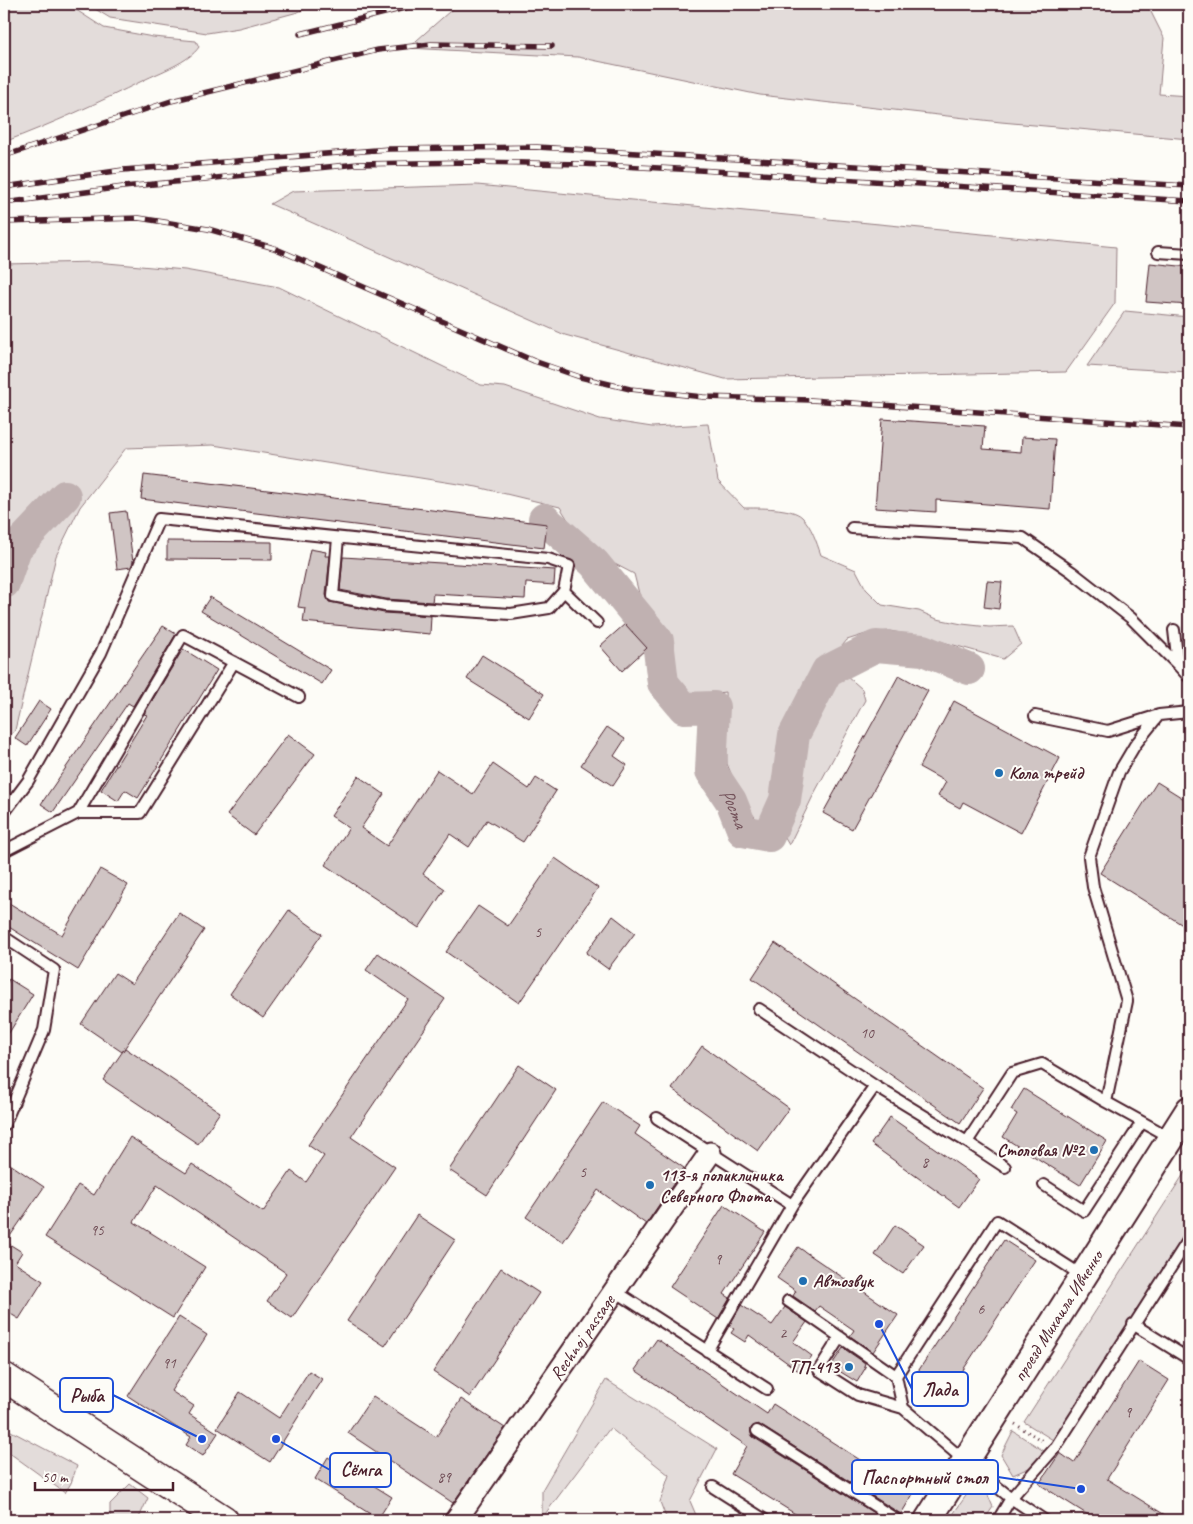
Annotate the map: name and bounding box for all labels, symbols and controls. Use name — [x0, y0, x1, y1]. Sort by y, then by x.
place label: Кола трейд — [1009, 762, 1085, 784]
marker: Кола трейд — [993, 767, 1005, 779]
water label: Роста — [714, 783, 753, 834]
house number: 5 — [535, 923, 543, 942]
house number: 10 — [860, 1024, 875, 1043]
place label: Столовая №2 — [997, 1139, 1086, 1161]
marker: Столовая №2 — [1088, 1144, 1100, 1156]
house number: 8 — [922, 1153, 930, 1172]
house number: 5 — [580, 1163, 588, 1182]
place label: 113-я поликлиника Северного Флота — [660, 1164, 785, 1207]
marker: 113-я поликлиника Северного Флота — [644, 1179, 656, 1191]
house number: 95 — [90, 1221, 105, 1240]
street label: проезд Михаила Ивченко — [1008, 1245, 1109, 1385]
house number: 9 — [715, 1250, 723, 1269]
place label: Автозвук — [813, 1270, 875, 1292]
marker: Автозвук — [797, 1275, 809, 1287]
street label: Rechnoj passage — [545, 1290, 620, 1384]
house number: 6 — [978, 1300, 986, 1319]
house number: 2 — [780, 1324, 788, 1343]
house number: 91 — [162, 1354, 177, 1373]
place label: ТП-413 — [789, 1356, 841, 1378]
marker: ТП-413 — [843, 1361, 855, 1373]
callout: Лада — [912, 1372, 968, 1406]
callout: Рыба — [60, 1378, 113, 1412]
text: Лада — [922, 1378, 960, 1402]
text: Рыба — [70, 1384, 105, 1408]
house number: 9 — [1125, 1403, 1133, 1422]
callout: Сёмга — [330, 1453, 391, 1487]
text: Сёмга — [341, 1458, 383, 1482]
scale bar — [35, 1459, 172, 1491]
callout: Паспортный стол — [852, 1460, 998, 1494]
text: Паспортный стол — [862, 1466, 990, 1490]
text: 50 m — [42, 1468, 69, 1487]
house number: 89 — [437, 1468, 452, 1487]

